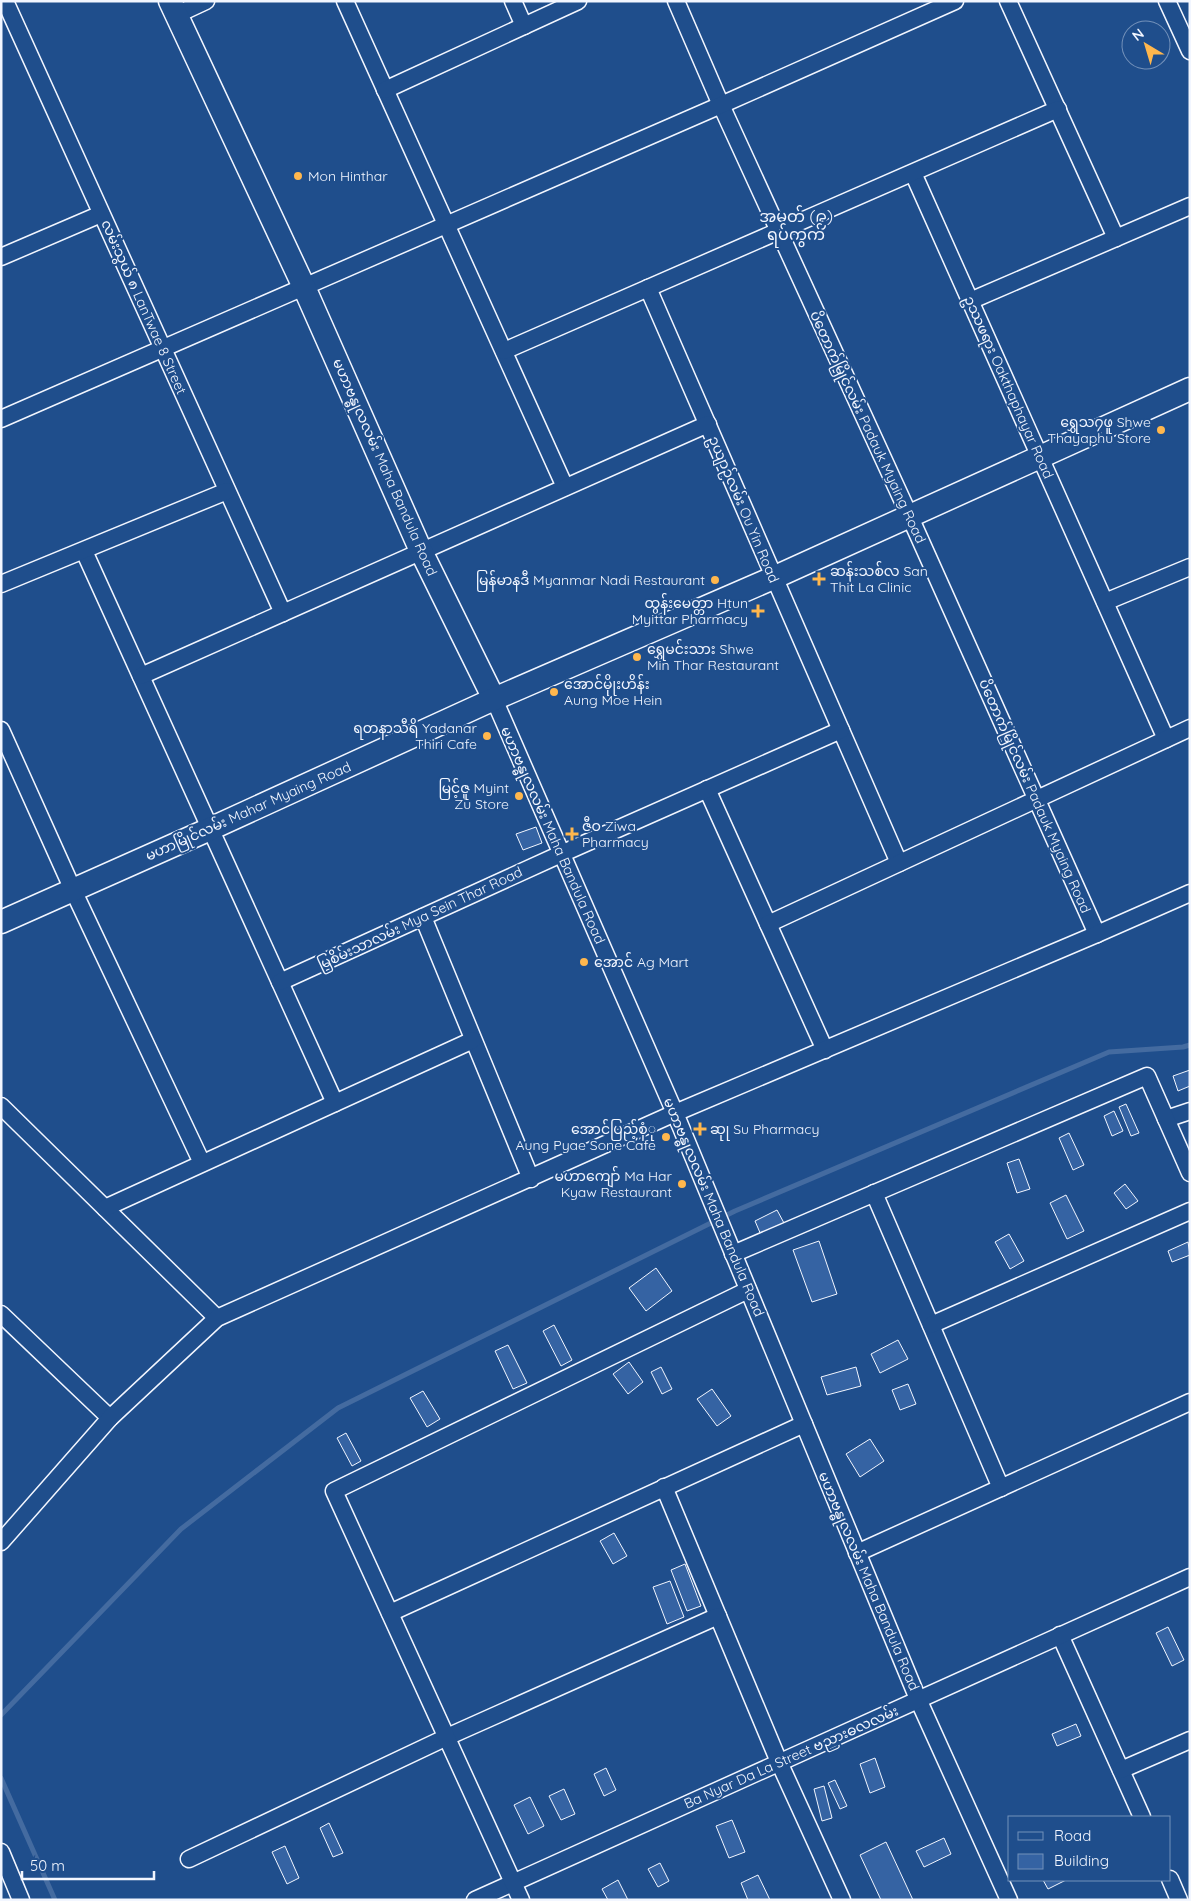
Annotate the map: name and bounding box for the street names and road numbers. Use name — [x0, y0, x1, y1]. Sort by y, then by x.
street label: လမ်းသွယ် ၈ LanTwae 8 Street — [95, 217, 192, 398]
street label: ဥဿဖရား Oakthaphayar Road — [958, 293, 1058, 483]
street label: ပိတောက်မြိုင်လမ်း Padauk Myaing Road — [803, 307, 931, 547]
street label: မဟာဗန္ဓုလလမ်း Maha Bandula Road — [326, 355, 442, 580]
street label: ဥယျာဉ်လမ်း Ou Yin Road — [702, 432, 784, 586]
street label: ပိတောက်မြိုင်လမ်း Padauk Myaing Road — [972, 676, 1096, 917]
street label: မဟာဗန္ဓုလလမ်း Maha Bandula Road — [494, 723, 610, 948]
street label: မဟာမြိုင်လမ်း Mahar Myaing Road — [142, 757, 355, 867]
street label: မြစိမ်းသာလမ်း Mya Sein Thar Road — [314, 862, 527, 976]
street label: မဟာဗန္ဓုလလမ်း Maha Bandula Road — [657, 1094, 769, 1320]
street label: မဟာဗန္ဓုလလမ်း Maha Bandula Road — [812, 1468, 924, 1694]
street label: Ba Nyar Da La Street ဗညားဓလလမ်း — [681, 1700, 902, 1815]

